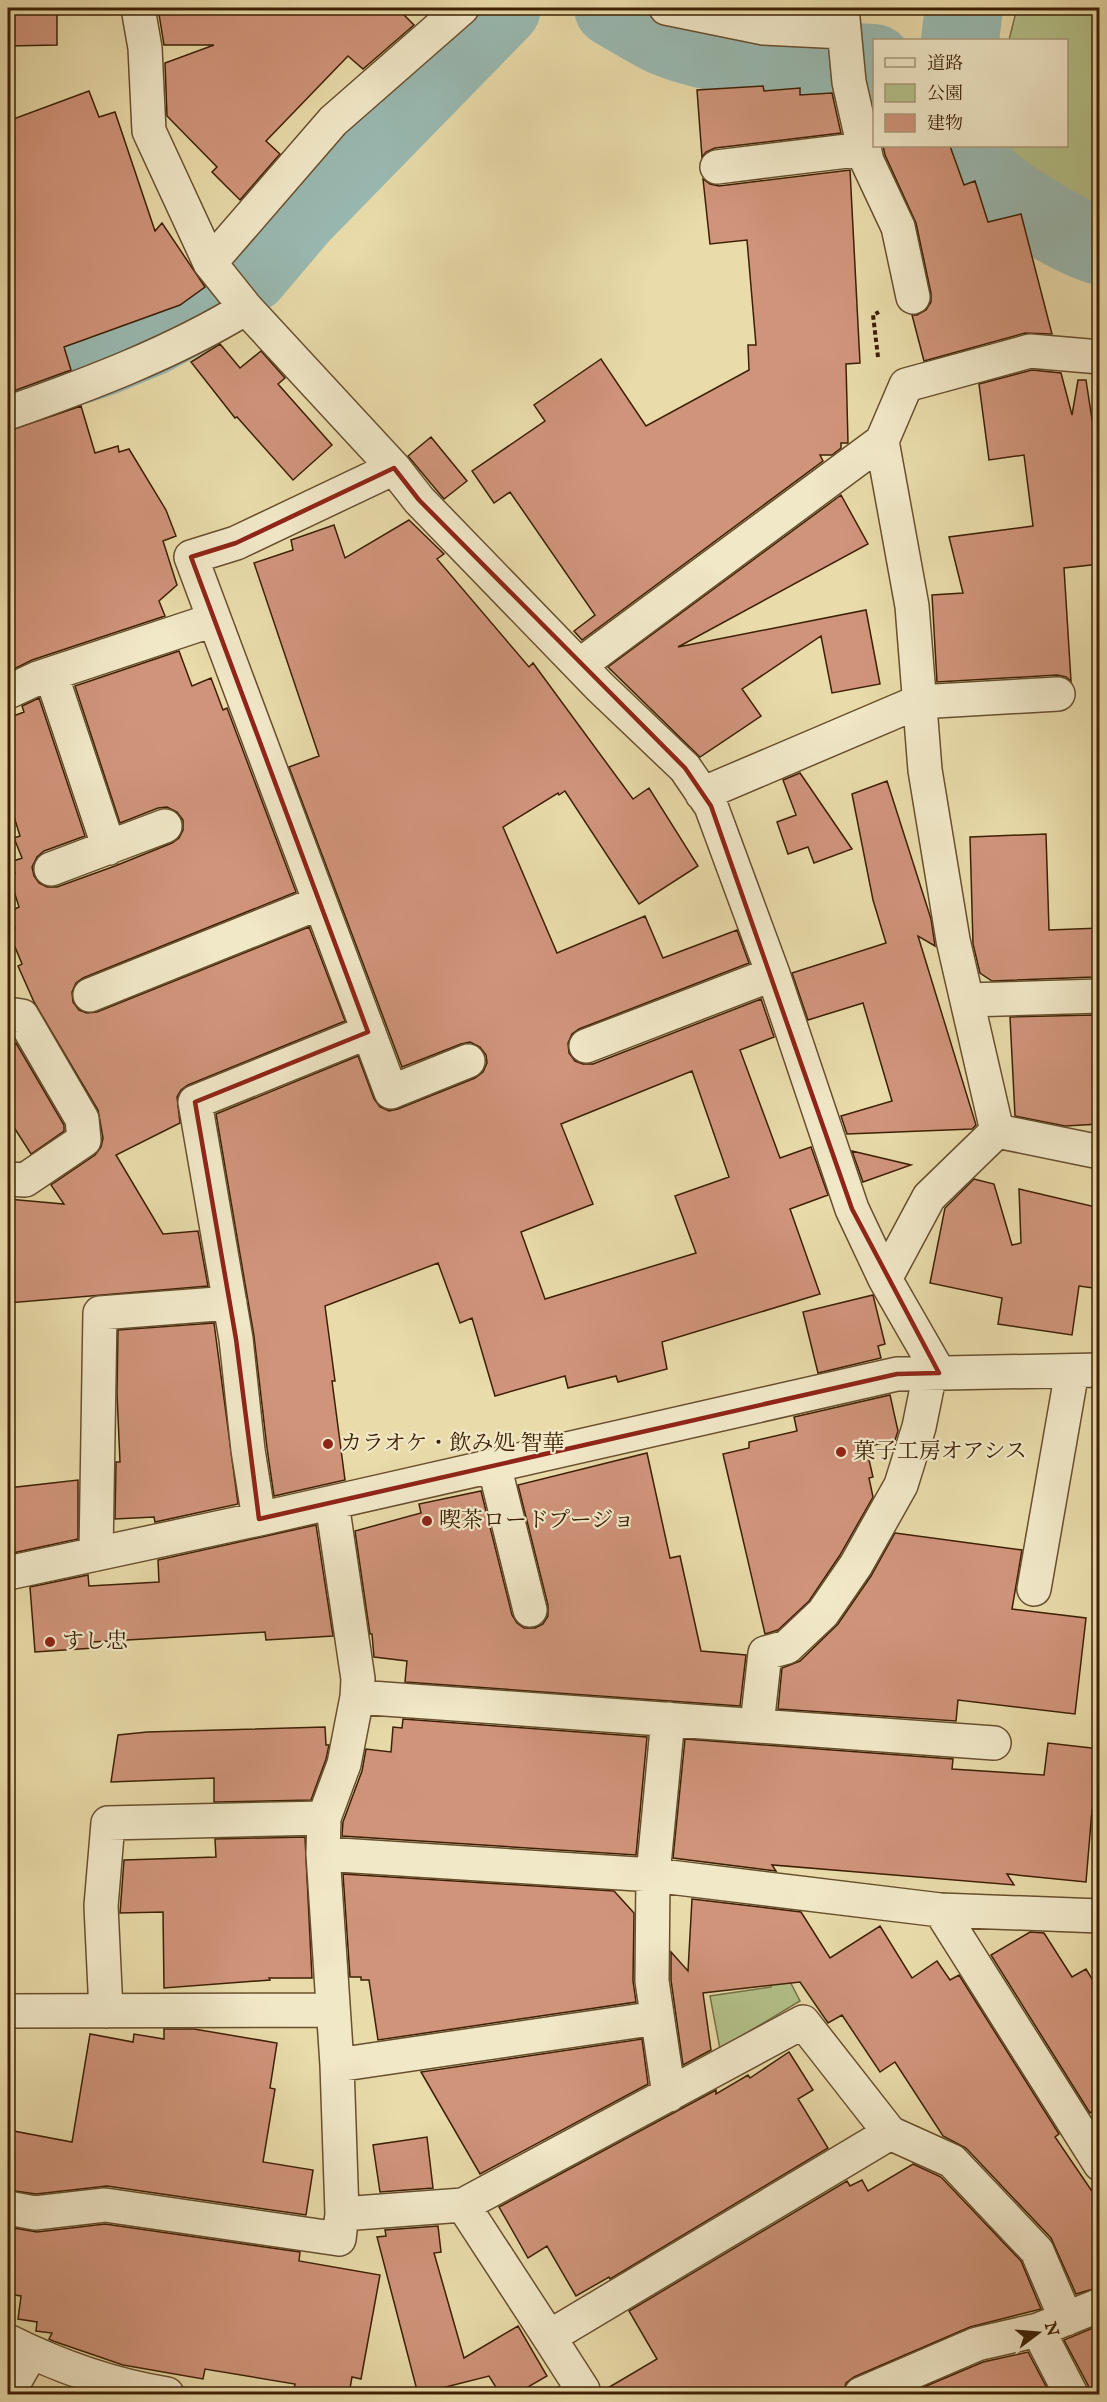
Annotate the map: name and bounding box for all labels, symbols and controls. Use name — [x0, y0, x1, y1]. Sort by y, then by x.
legend — [873, 39, 1068, 147]
text: 道路 — [927, 53, 963, 76]
text: 公園 — [927, 83, 963, 106]
text: 建物 — [927, 113, 963, 136]
place label: カラオケ・飲み処 智華 — [340, 1430, 564, 1458]
marker: カラオケ・飲み処 智華 — [321, 1437, 335, 1451]
place label: 菓子工房オアシス — [853, 1438, 1027, 1466]
marker: 菓子工房オアシス — [834, 1445, 848, 1459]
place label: 喫茶ロードプージョ — [439, 1507, 635, 1535]
marker: 喫茶ロードプージョ — [420, 1514, 434, 1528]
place label: すし忠 — [62, 1628, 128, 1656]
marker: すし忠 — [43, 1635, 57, 1649]
north arrow — [1008, 2303, 1068, 2363]
text: N — [1039, 2319, 1062, 2339]

